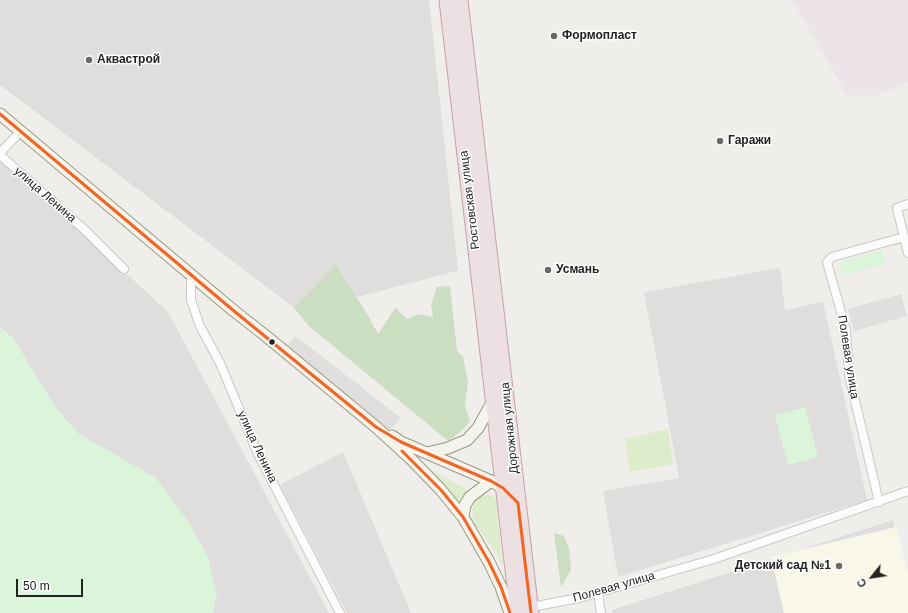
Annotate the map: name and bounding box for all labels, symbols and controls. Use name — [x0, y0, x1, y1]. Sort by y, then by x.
place label: Формопласт — [562, 29, 637, 43]
marker: Формопласт — [549, 31, 559, 41]
place label: Аквастрой — [97, 53, 160, 67]
marker: Аквастрой — [84, 55, 94, 65]
place label: Гаражи — [728, 134, 771, 148]
marker: Гаражи — [715, 136, 725, 146]
street label: Ростовская улица — [457, 150, 483, 250]
street label: улица Ленина — [11, 164, 79, 226]
place label: Усмань — [556, 263, 599, 277]
marker: Усмань — [543, 265, 553, 275]
street label: Полевая улица — [834, 314, 862, 400]
unlabelled marker — [267, 337, 277, 347]
street label: Дорожная улица — [498, 381, 522, 475]
street label: улица Ленина — [234, 409, 280, 485]
north arrow — [852, 557, 892, 597]
place label: Детский сад №1 — [735, 559, 831, 573]
marker: Детский сад №1 — [834, 561, 844, 571]
street label: Полевая улица — [571, 568, 657, 606]
scale bar — [18, 571, 85, 597]
text: С — [854, 577, 869, 589]
text: 50 m — [23, 579, 50, 593]

